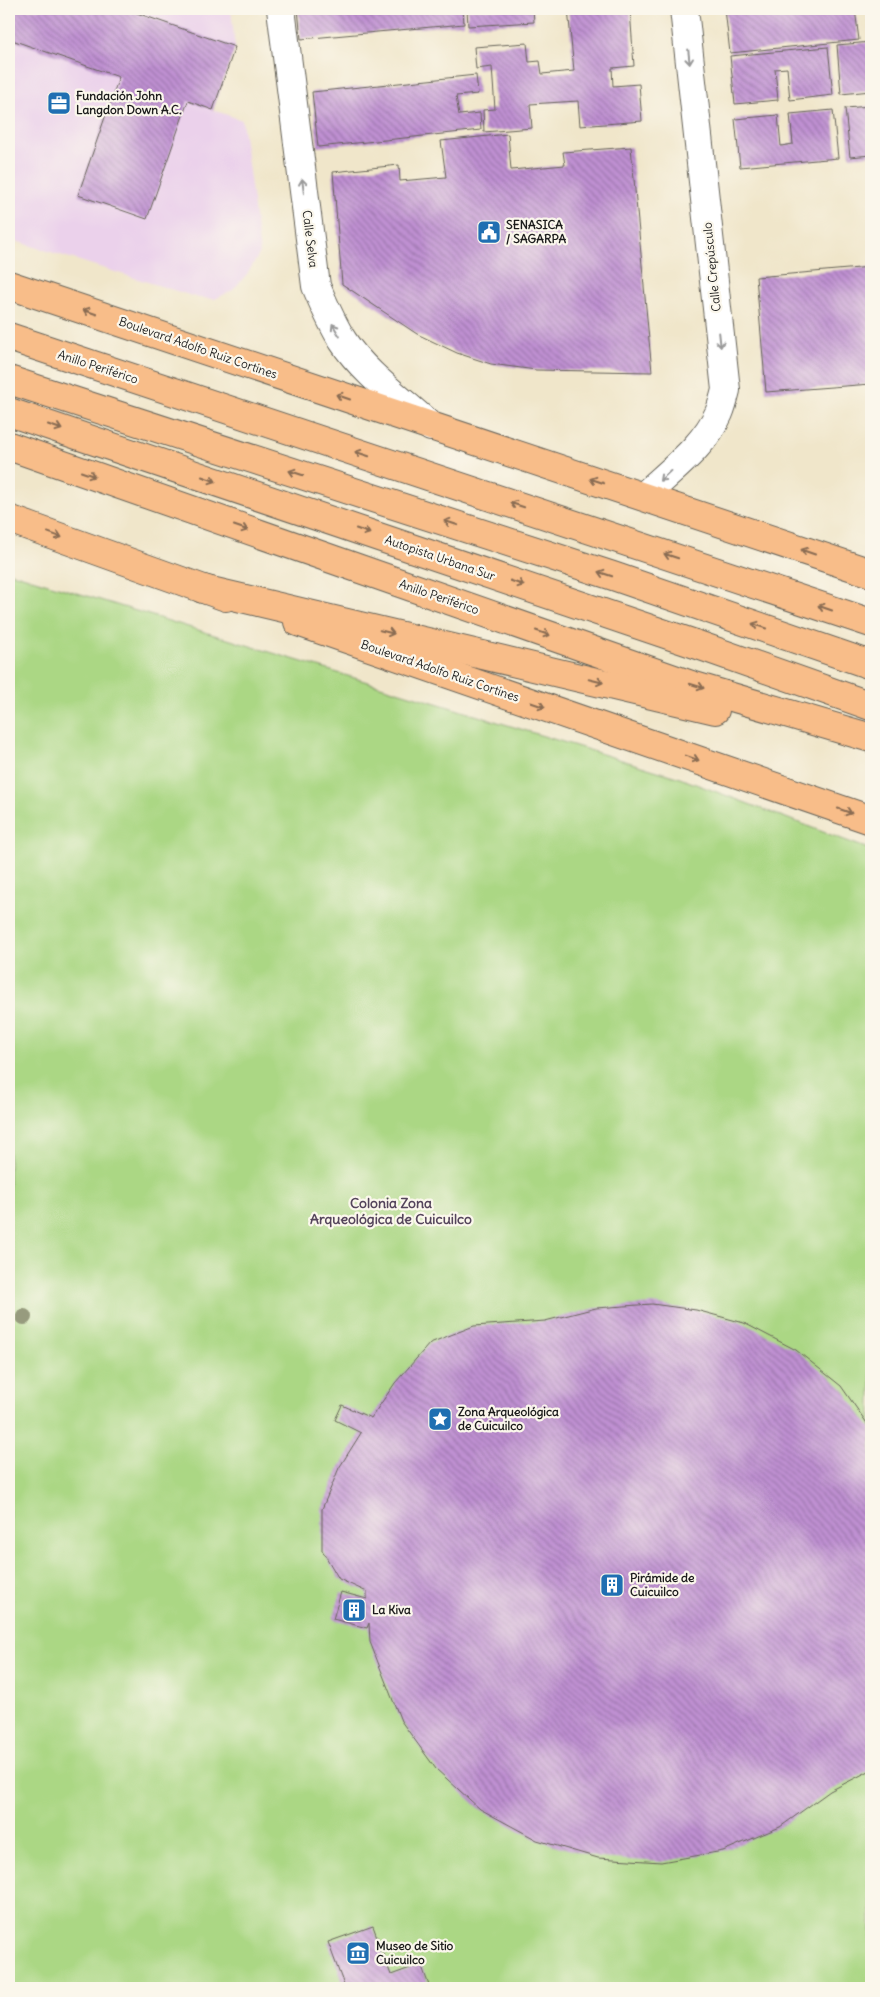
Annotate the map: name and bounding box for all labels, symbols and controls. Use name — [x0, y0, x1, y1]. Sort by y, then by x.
one-way arrow — [684, 49, 694, 65]
place label: Fundación John Langdon Down A.C. — [76, 88, 182, 118]
office icon: Fundación John Langdon Down A.C. — [46, 90, 72, 116]
one-way arrow — [298, 178, 308, 194]
street label: Calle Selva — [300, 209, 321, 269]
place label: SENASICA / SAGARPA — [506, 217, 566, 246]
public building icon: SENASICA / SAGARPA — [476, 219, 502, 245]
street label: Calle Crepúsculo — [699, 221, 724, 313]
one-way arrow — [82, 307, 98, 316]
street label: Boulevard Adolfo Ruiz Cortines — [117, 313, 279, 382]
one-way arrow — [331, 323, 341, 337]
one-way arrow — [716, 332, 725, 348]
street label: Anillo Periférico — [56, 346, 140, 387]
one-way arrow — [336, 392, 352, 402]
one-way arrow — [47, 423, 62, 432]
one-way arrow — [355, 449, 371, 458]
one-way arrow — [289, 468, 305, 477]
one-way arrow — [80, 470, 95, 479]
one-way arrow — [659, 470, 672, 482]
one-way arrow — [201, 475, 216, 484]
one-way arrow — [590, 476, 606, 485]
one-way arrow — [509, 500, 525, 509]
one-way arrow — [443, 518, 459, 528]
one-way arrow — [233, 523, 249, 533]
one-way arrow — [354, 527, 370, 537]
one-way arrow — [46, 531, 62, 541]
street label: Autopista Urbana Sur — [383, 532, 498, 584]
one-way arrow — [801, 546, 817, 556]
one-way arrow — [663, 551, 679, 561]
one-way arrow — [598, 568, 614, 578]
street label: Anillo Periférico — [397, 576, 481, 617]
one-way arrow — [508, 579, 524, 589]
one-way arrow — [817, 602, 833, 612]
one-way arrow — [751, 621, 767, 631]
one-way arrow — [379, 628, 395, 637]
one-way arrow — [535, 629, 551, 638]
street label: Boulevard Adolfo Ruiz Cortines — [359, 636, 521, 705]
one-way arrow — [588, 677, 604, 686]
one-way arrow — [688, 682, 704, 692]
one-way arrow — [530, 701, 546, 710]
one-way arrow — [684, 754, 699, 763]
one-way arrow — [837, 807, 853, 817]
district label: Colonia Zona Arqueológica de Cuicuilco — [310, 1194, 472, 1228]
place label: Zona Arqueológica de Cuicuilco — [458, 1404, 559, 1433]
place icon: Zona Arqueológica de Cuicuilco — [427, 1406, 453, 1432]
place label: Pirámide de Cuicuilco — [630, 1570, 695, 1599]
building icon: Pirámide de Cuicuilco — [599, 1572, 625, 1598]
building icon: La Kiva — [341, 1597, 367, 1623]
place label: La Kiva — [372, 1602, 411, 1617]
place label: Museo de Sitio Cuicuilco — [376, 1938, 454, 1967]
museum icon: Museo de Sitio Cuicuilco — [345, 1940, 371, 1966]

